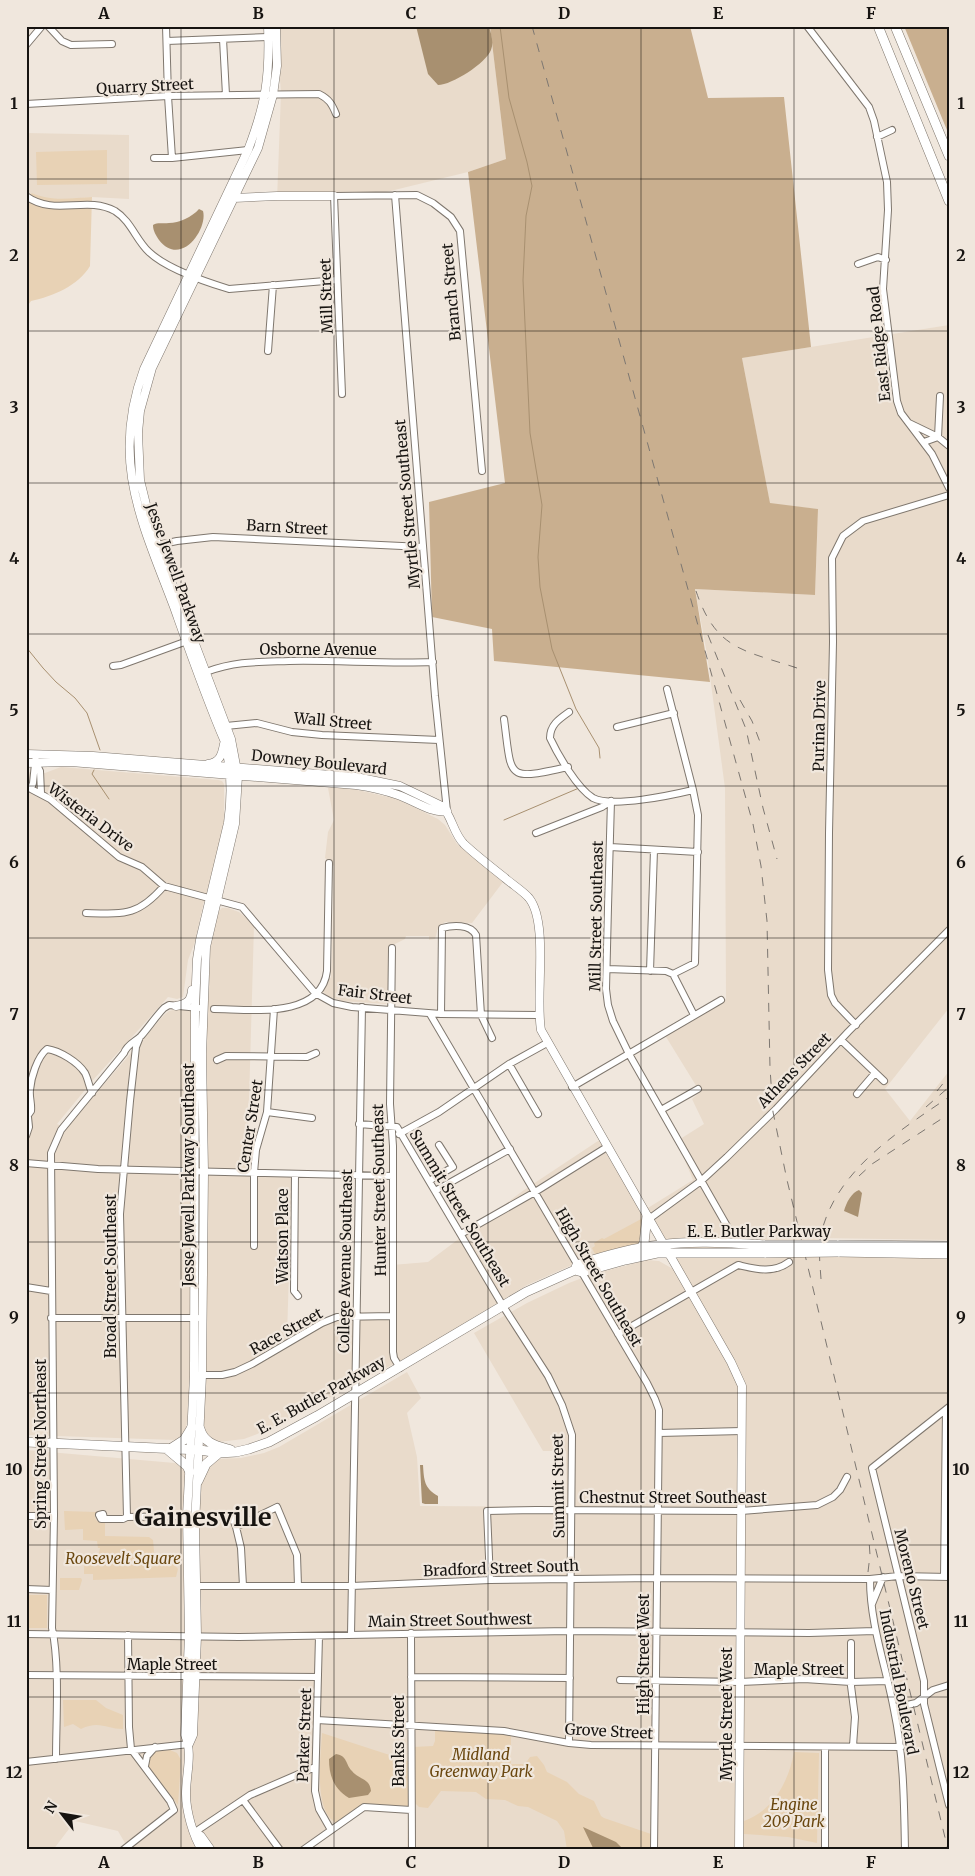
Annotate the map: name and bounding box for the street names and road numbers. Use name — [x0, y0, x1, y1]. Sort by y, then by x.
street label: Quarry Street — [96, 74, 194, 98]
street label: Branch Street — [437, 242, 465, 342]
street label: Mill Street — [315, 258, 337, 334]
street label: East Ridge Road — [863, 285, 895, 403]
street label: Myrtle Street Southeast — [390, 418, 424, 589]
street label: Jesse Jewell Parkway — [141, 499, 210, 646]
street label: Barn Street — [246, 515, 328, 539]
street label: Osborne Avenue — [260, 640, 377, 659]
street label: Purina Drive — [809, 680, 829, 772]
street label: Wall Street — [292, 708, 373, 734]
street label: Downey Boulevard — [250, 745, 388, 779]
street label: Wisteria Drive — [43, 778, 138, 856]
street label: Mill Street Southeast — [585, 840, 607, 992]
street label: Fair Street — [337, 980, 413, 1008]
street label: Athens Street — [753, 1028, 835, 1112]
street label: Jesse Jewell Parkway Southeast — [179, 1063, 198, 1288]
street label: Center Street — [233, 1078, 267, 1174]
street label: Hunter Street Southeast — [368, 1103, 390, 1277]
street label: Summit Street Southeast — [405, 1126, 515, 1290]
street label: College Avenue Southeast — [334, 1169, 356, 1353]
street label: Watson Place — [273, 1188, 292, 1285]
street label: Broad Street Southeast — [101, 1194, 120, 1358]
street label: High Street Southeast — [551, 1204, 647, 1350]
street label: E. E. Butler Parkway — [687, 1222, 831, 1241]
street label: Race Street — [246, 1303, 326, 1359]
street label: E. E. Butler Parkway — [253, 1352, 389, 1438]
street label: Spring Street Northeast — [31, 1359, 50, 1529]
street label: Summit Street — [548, 1433, 568, 1539]
street label: Chestnut Street Southeast — [579, 1488, 767, 1507]
street label: Moreno Street — [890, 1527, 934, 1631]
street label: Bradford Street South — [423, 1556, 579, 1580]
street label: High Street West — [634, 1593, 653, 1714]
street label: Industrial Boulevard — [876, 1608, 922, 1756]
street label: Main Street Southwest — [368, 1609, 532, 1631]
street label: Myrtle Street West — [717, 1647, 736, 1781]
street label: Maple Street — [127, 1655, 218, 1674]
street label: Maple Street — [754, 1660, 845, 1679]
street label: Parker Street — [293, 1688, 315, 1782]
street label: Banks Street — [389, 1695, 408, 1787]
street label: Grove Street — [564, 1719, 654, 1743]

